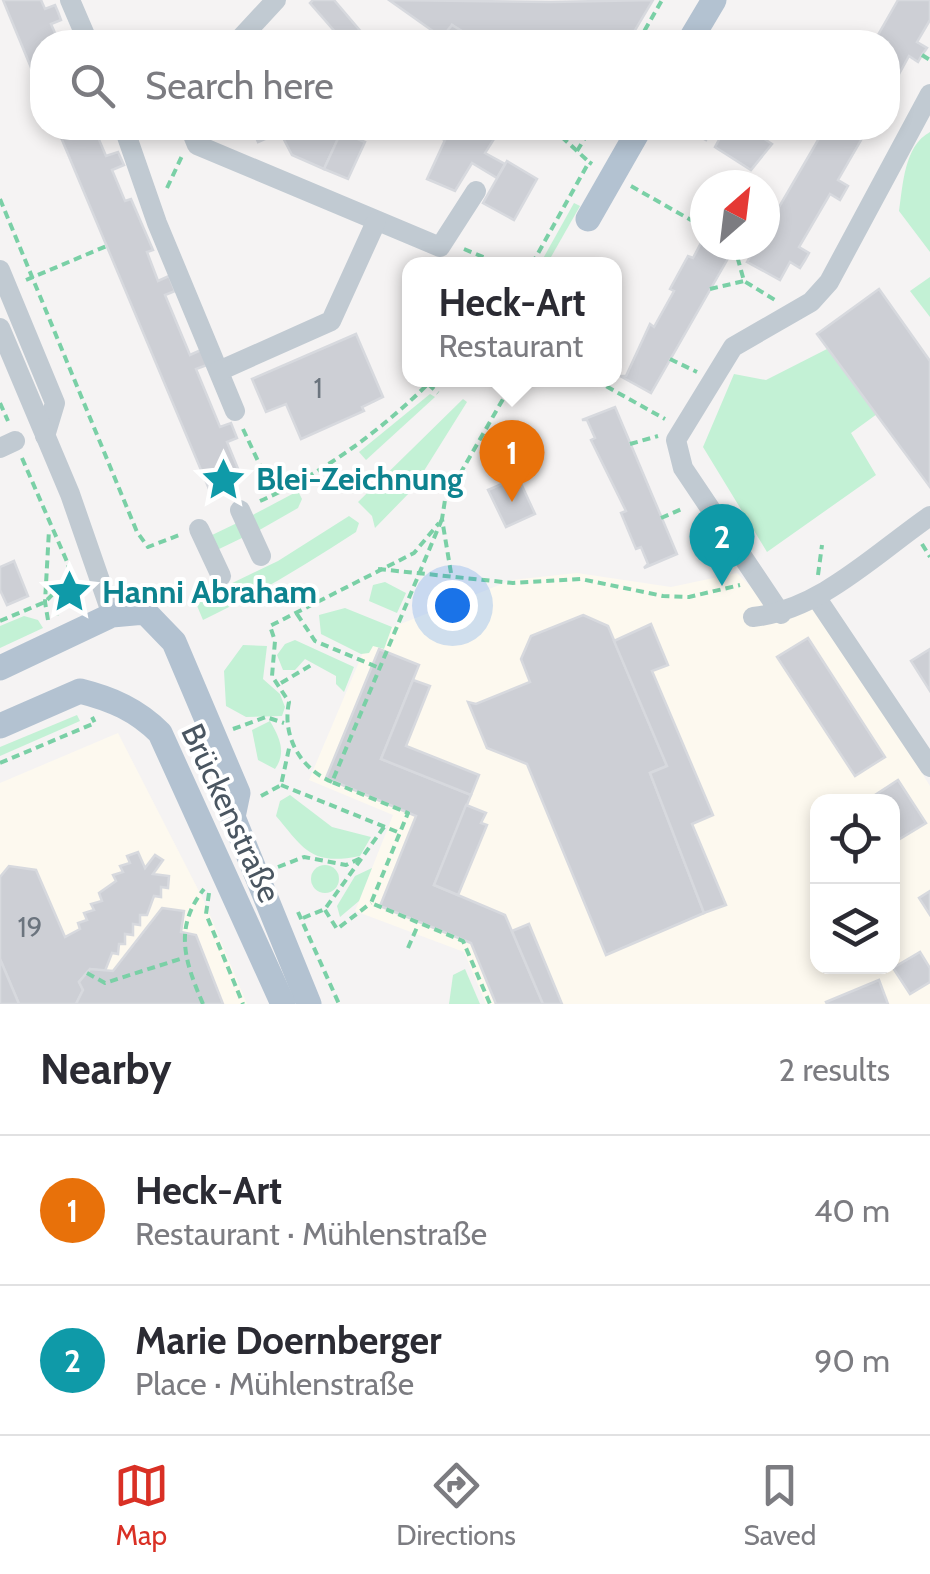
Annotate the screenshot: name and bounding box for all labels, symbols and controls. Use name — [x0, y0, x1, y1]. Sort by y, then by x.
search box — [30, 30, 900, 140]
icon: search — [65, 58, 120, 113]
text: Search here — [145, 62, 334, 109]
north arrow — [690, 170, 780, 260]
popup — [402, 257, 622, 387]
text: Heck-Art — [438, 279, 586, 326]
text: Restaurant — [438, 326, 583, 365]
house number: 1 — [313, 371, 323, 405]
pin: 1 — [480, 420, 544, 502]
place icon: Blei-Zeichnung — [199, 455, 247, 503]
place label: Blei-Zeichnung — [256, 459, 463, 498]
pin: 2 — [690, 504, 754, 586]
place icon: Hanni Abraham — [45, 568, 93, 616]
place label: Hanni Abraham — [102, 572, 317, 611]
your location — [427, 580, 478, 631]
street label: Brückenstraße — [173, 717, 290, 908]
map controls — [810, 794, 900, 974]
button: locate — [810, 794, 900, 884]
button: layers — [810, 884, 900, 974]
house number: 19 — [17, 910, 43, 944]
text: Nearby — [40, 1043, 172, 1095]
text: 2 results — [779, 1050, 890, 1089]
text: Heck-Art — [135, 1167, 282, 1214]
text: 1 — [67, 1191, 78, 1230]
text: 40 m — [814, 1191, 890, 1230]
text: Restaurant · Mühlenstraße — [135, 1214, 487, 1253]
text: Marie Doernberger — [135, 1317, 442, 1364]
text: 2 — [64, 1341, 81, 1380]
text: 90 m — [814, 1341, 890, 1380]
text: Place · Mühlenstraße — [135, 1364, 414, 1403]
tab: Map — [114, 1458, 169, 1552]
tab: Directions — [396, 1458, 516, 1552]
tab: Saved — [744, 1458, 816, 1552]

